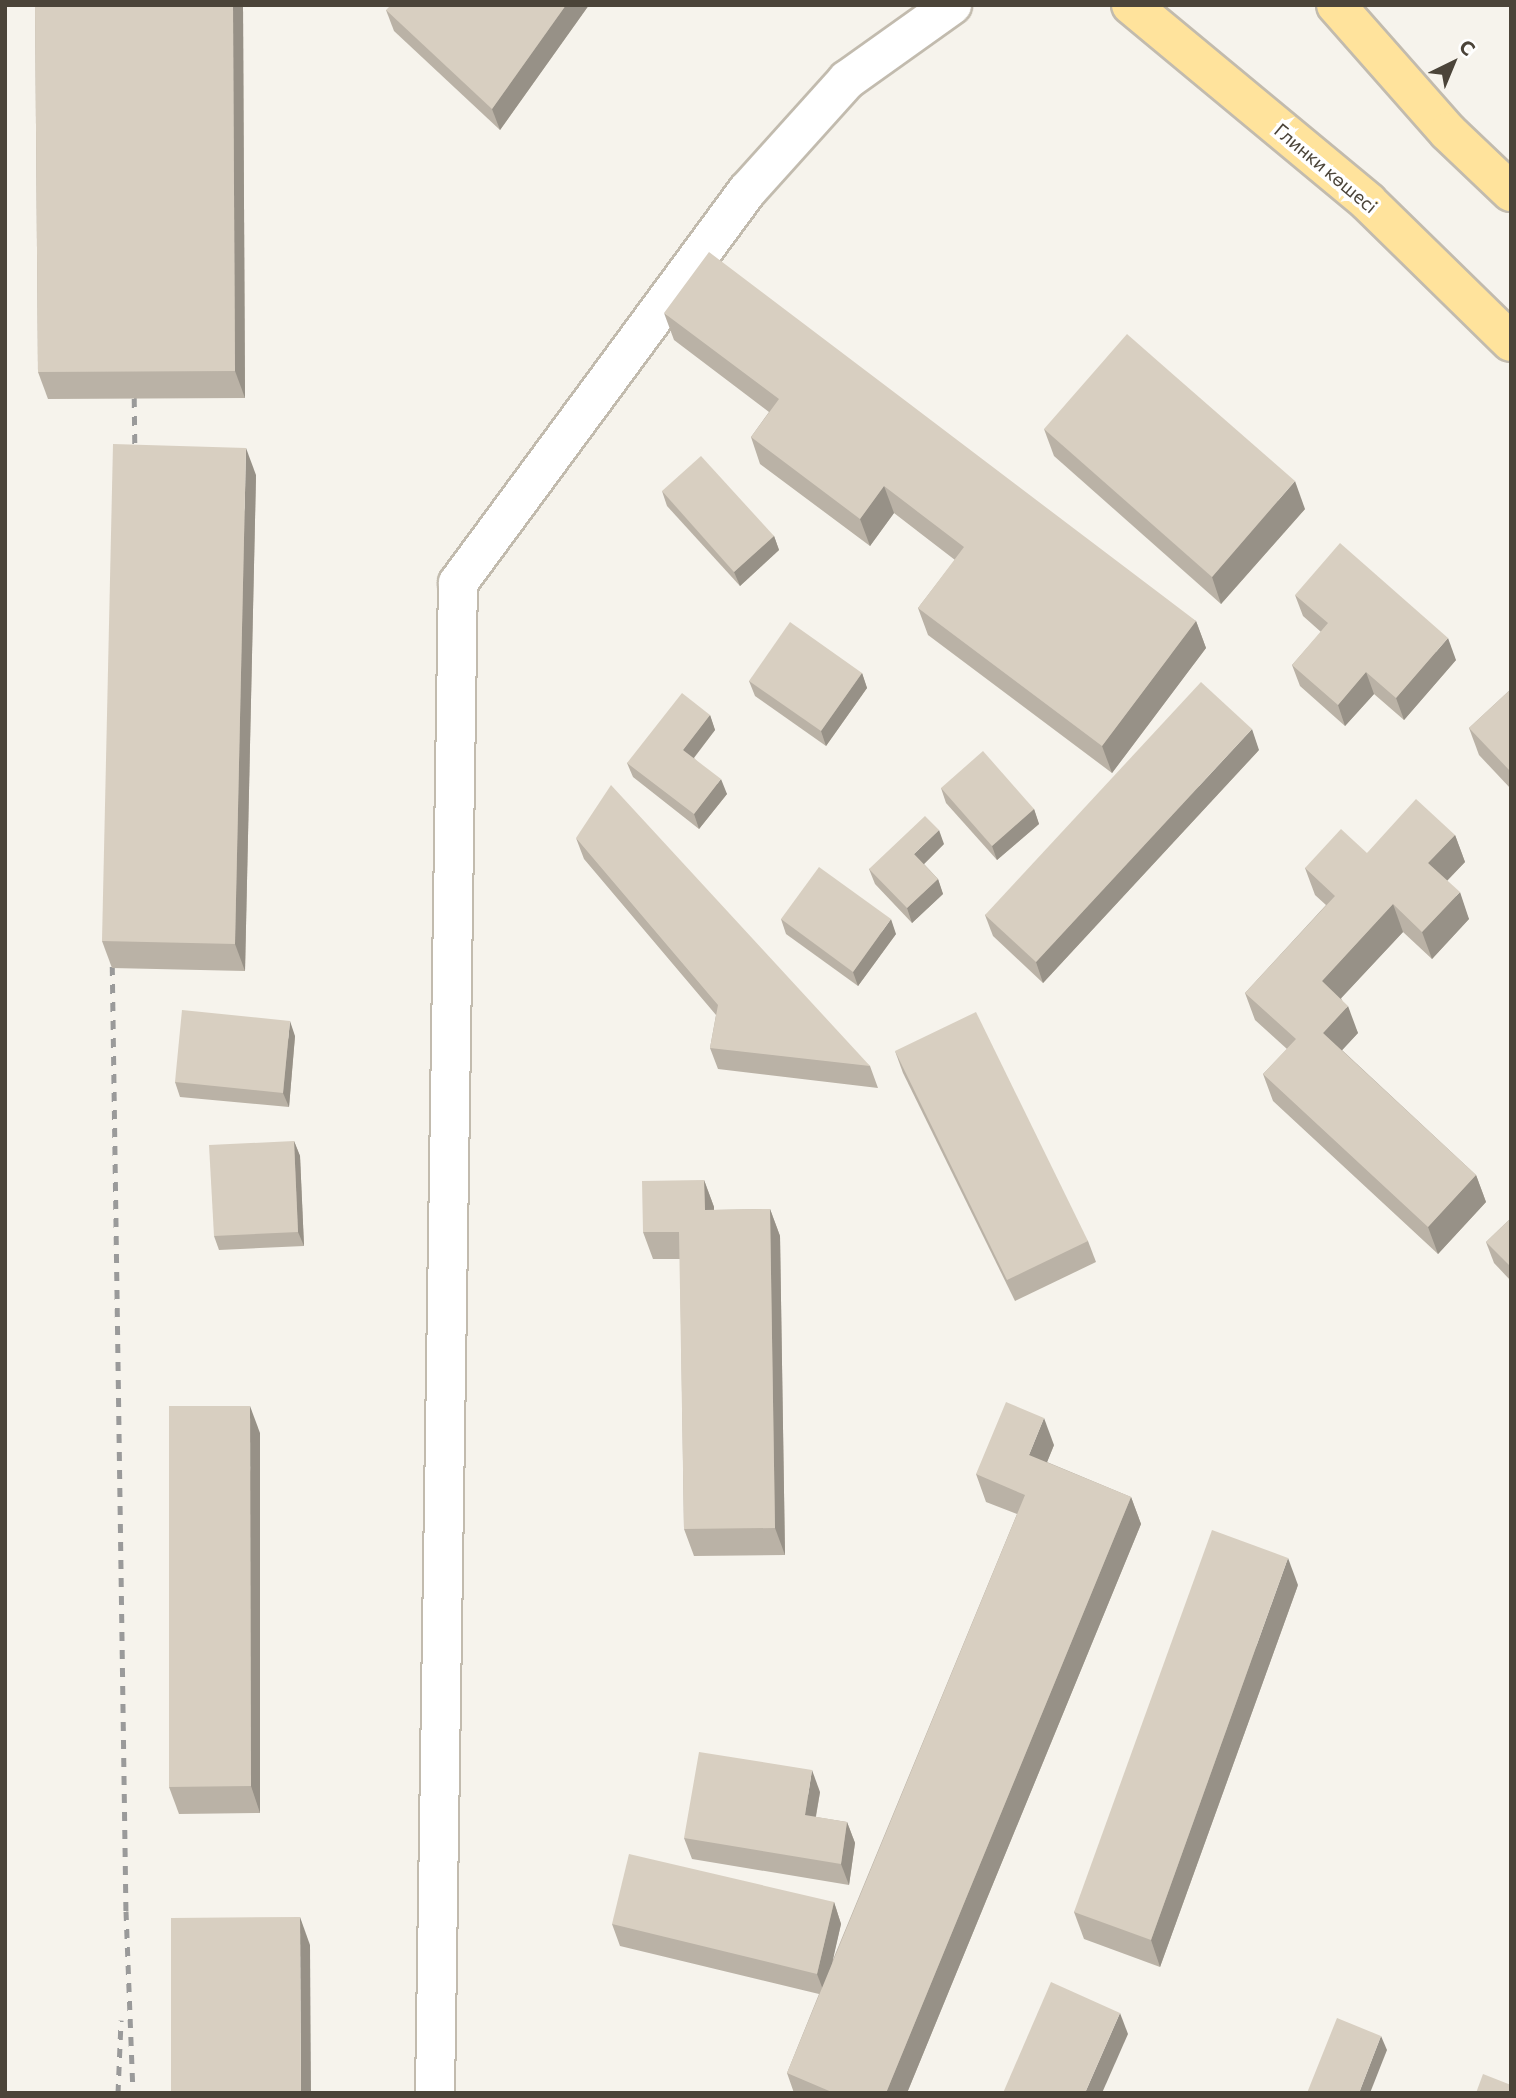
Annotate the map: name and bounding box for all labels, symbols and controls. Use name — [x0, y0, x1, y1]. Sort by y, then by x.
north arrow — [1418, 28, 1488, 98]
text: С — [1455, 34, 1480, 60]
street label: Глинки көшесі — [1270, 118, 1382, 218]

